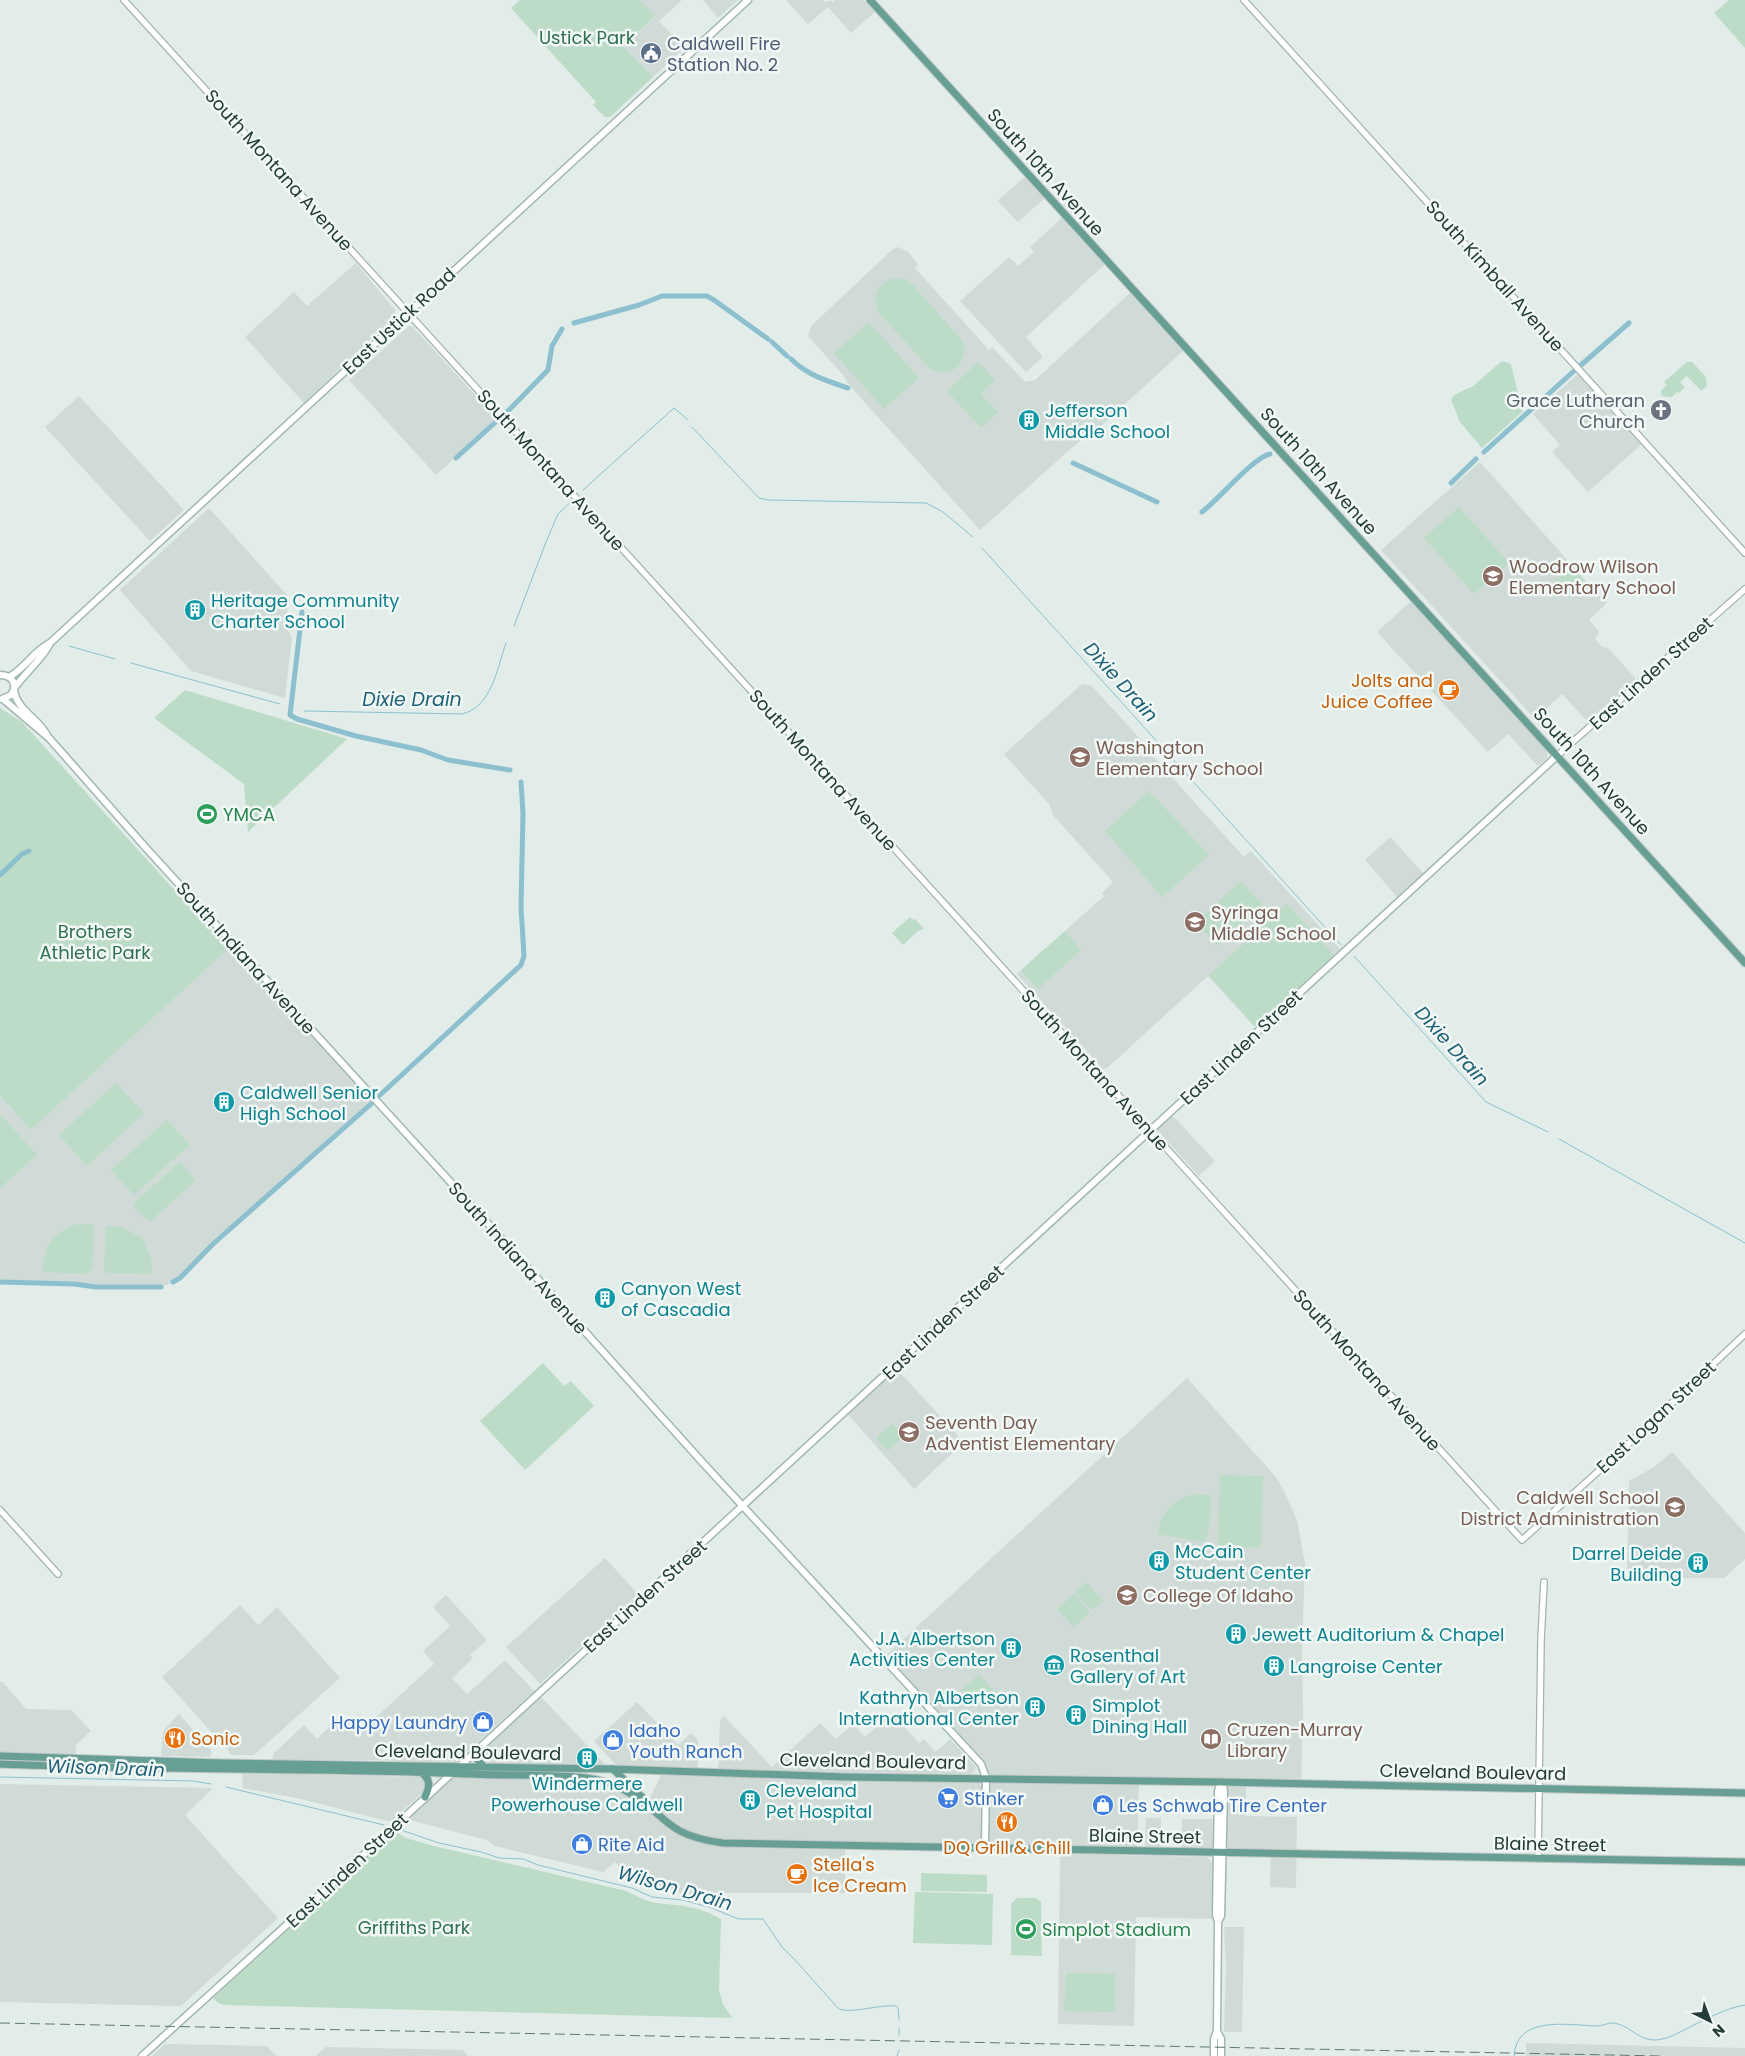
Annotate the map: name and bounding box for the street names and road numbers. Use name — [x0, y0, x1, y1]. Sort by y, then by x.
street label: South Montana Avenue — [200, 84, 358, 256]
street label: South 10th Avenue — [982, 103, 1110, 241]
street label: South Kimball Avenue — [1420, 195, 1570, 357]
street label: East Ustick Road — [337, 262, 461, 380]
street label: South Montana Avenue — [472, 384, 630, 556]
street label: South 10th Avenue — [1255, 402, 1383, 540]
street label: East Linden Street — [1584, 611, 1718, 735]
street label: South Montana Avenue — [744, 684, 902, 856]
street label: South 10th Avenue — [1528, 702, 1656, 840]
street label: South Indiana Avenue — [171, 876, 321, 1040]
street label: South Montana Avenue — [1016, 984, 1174, 1156]
street label: East Linden Street — [1175, 984, 1307, 1110]
street label: South Indiana Avenue — [443, 1176, 593, 1340]
street label: East Linden Street — [877, 1259, 1009, 1385]
street label: South Montana Avenue — [1288, 1284, 1446, 1456]
street label: East Logan Street — [1591, 1355, 1721, 1479]
street label: East Linden Street — [578, 1534, 712, 1658]
street label: Cleveland Boulevard — [374, 1738, 562, 1766]
street label: Cleveland Boulevard — [779, 1747, 967, 1775]
street label: Cleveland Boulevard — [1379, 1758, 1567, 1786]
street label: East Linden Street — [281, 1807, 413, 1933]
street label: Blaine Street — [1089, 1823, 1201, 1849]
street label: Blaine Street — [1494, 1831, 1606, 1857]

